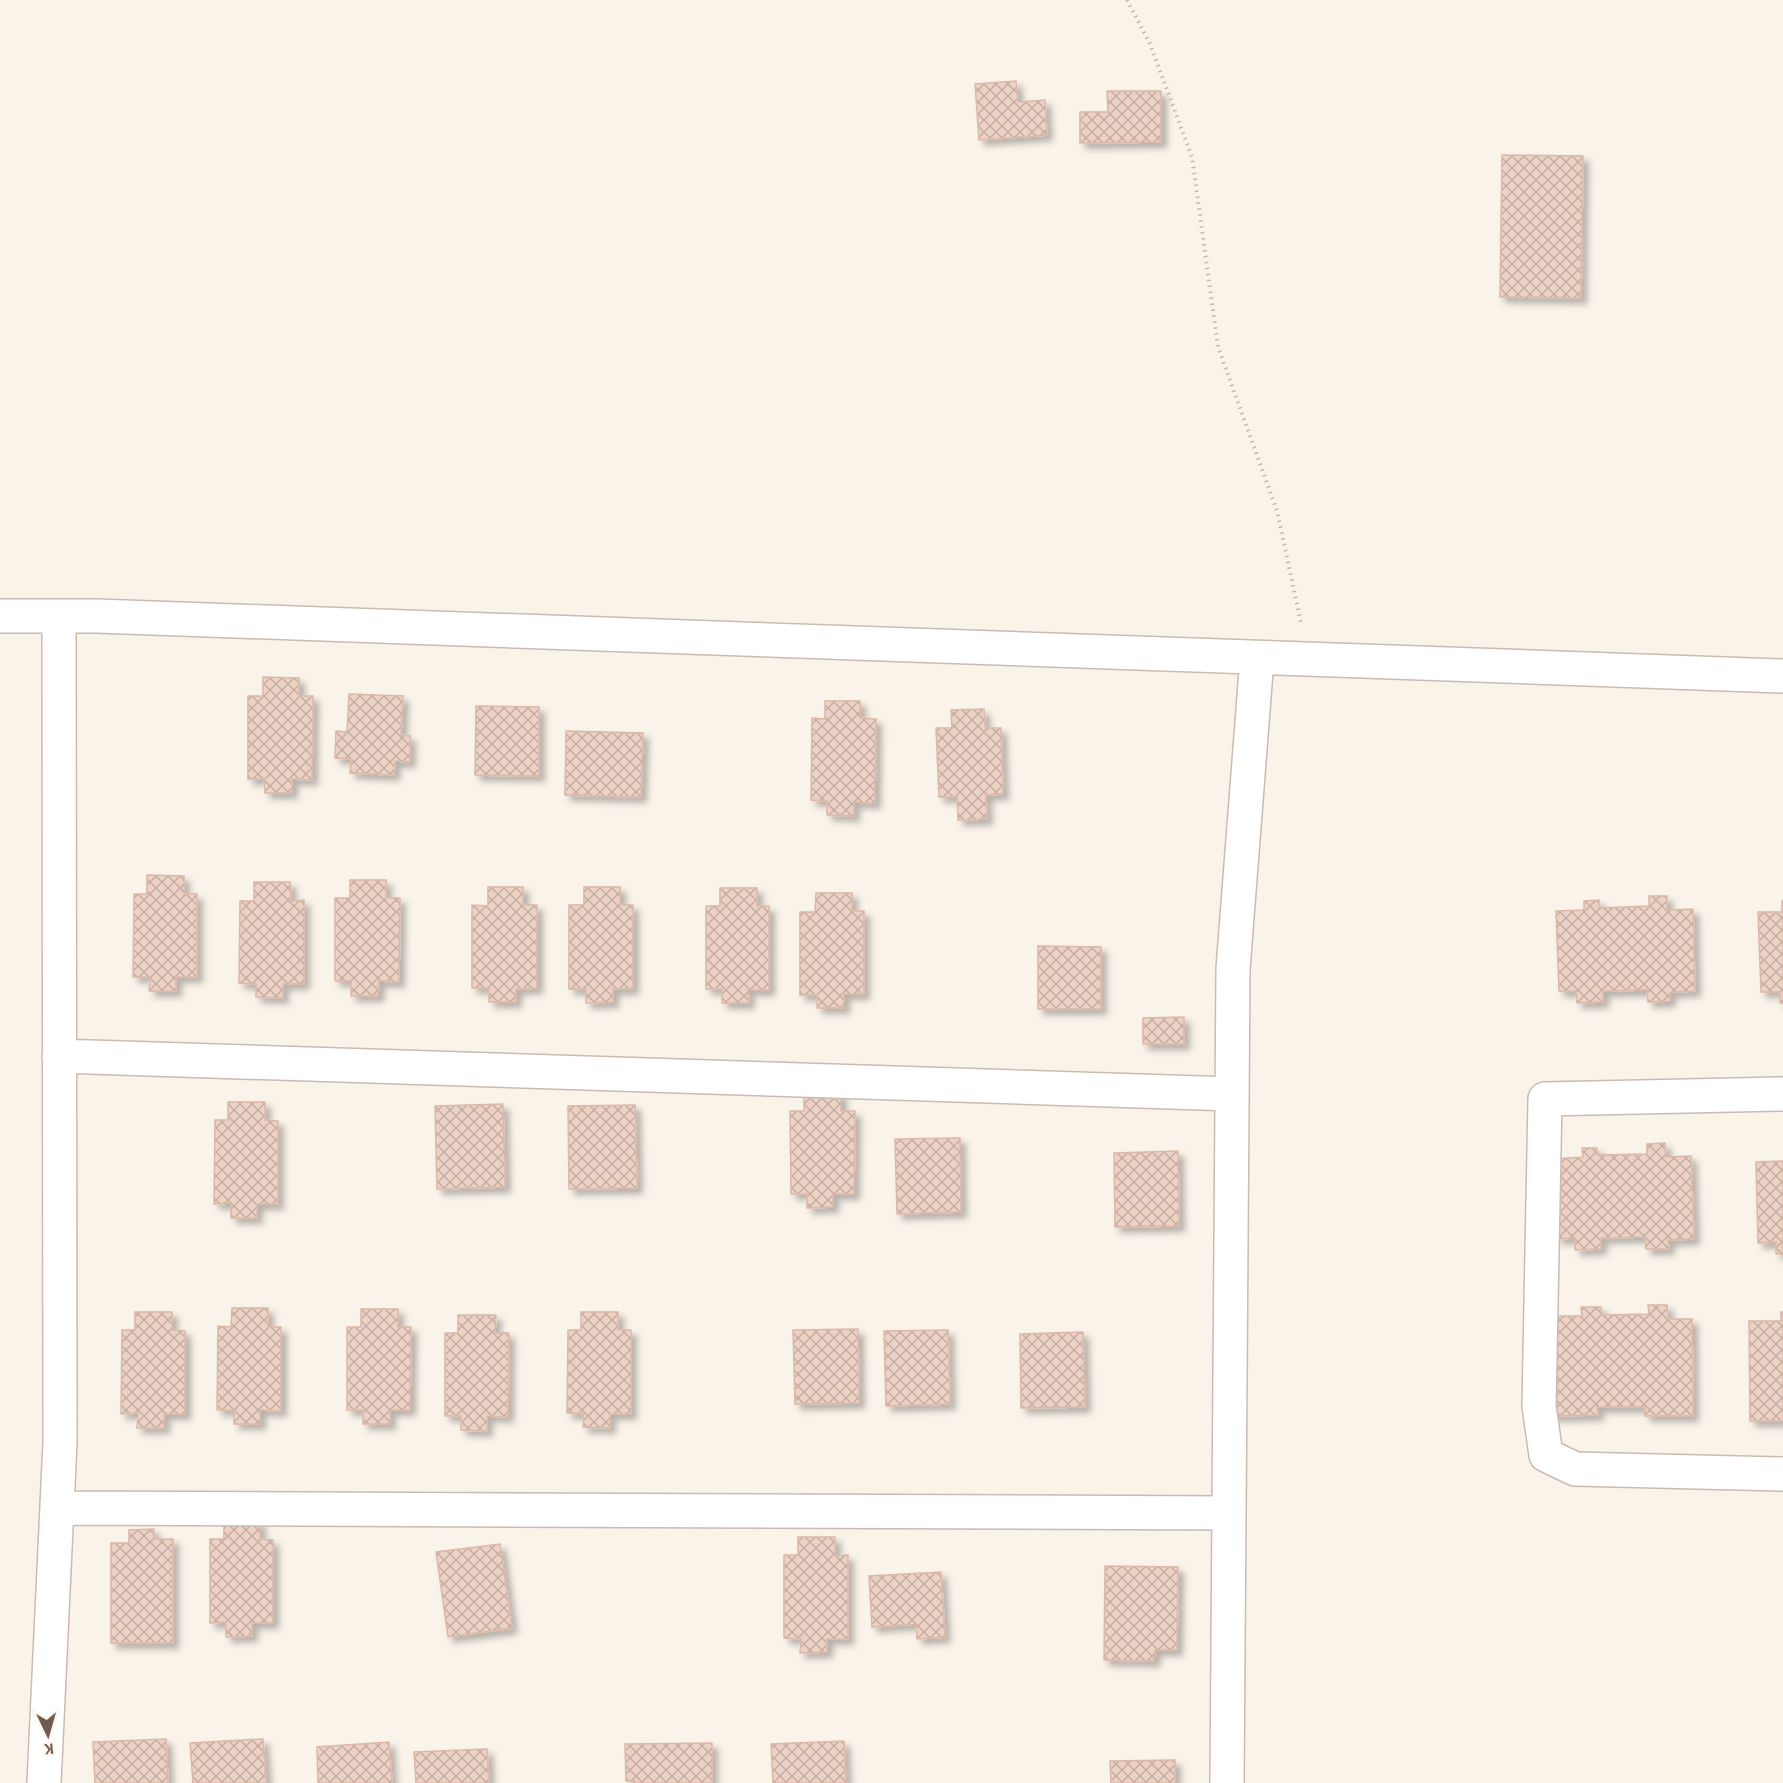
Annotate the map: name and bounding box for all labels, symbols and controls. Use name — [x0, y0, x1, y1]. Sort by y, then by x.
north arrow — [18, 1705, 78, 1765]
text: K — [43, 1741, 55, 1757]

